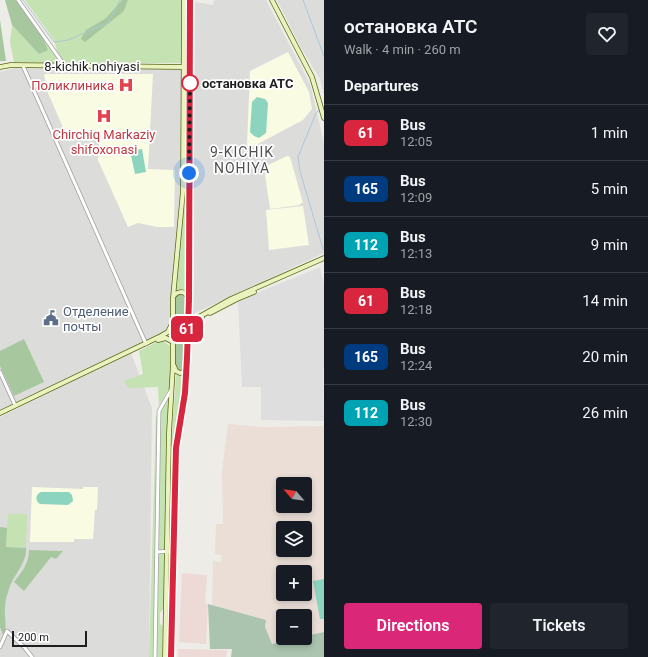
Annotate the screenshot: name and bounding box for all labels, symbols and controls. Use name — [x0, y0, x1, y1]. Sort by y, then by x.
button: heart — [586, 13, 628, 55]
text: остановка АТС — [344, 15, 478, 38]
text: Walk · 4 min · 260 m — [344, 42, 461, 57]
street label: 8-kichik nohiyasi — [44, 59, 140, 74]
marker: остановка АТС — [181, 74, 199, 92]
hospital icon: Поликлиника — [117, 76, 135, 94]
place label: остановка АТС — [202, 76, 294, 91]
text: Departures — [344, 77, 419, 95]
place label: Поликлиника — [31, 78, 114, 93]
hospital icon: Chirchiq Markaziy shifoxonasi — [95, 107, 113, 125]
text: Bus — [400, 116, 426, 134]
text: 1 min — [591, 124, 628, 142]
text: 61 — [358, 125, 374, 141]
place label: Chirchiq Markaziy shifoxonasi — [52, 127, 156, 157]
text: 12:05 — [400, 134, 432, 149]
district label: 9-KICHIK NOHIYA — [210, 144, 274, 176]
your location — [179, 163, 199, 183]
text: Bus — [400, 172, 426, 190]
text: 5 min — [591, 180, 628, 198]
text: 165 — [354, 181, 378, 197]
text: 12:09 — [400, 190, 432, 205]
text: Bus — [400, 228, 426, 246]
text: 9 min — [591, 236, 628, 254]
text: 112 — [354, 237, 378, 253]
text: 12:13 — [400, 246, 432, 261]
text: Bus — [400, 284, 426, 302]
text: 14 min — [582, 292, 628, 310]
text: 61 — [358, 293, 374, 309]
text: 12:18 — [400, 302, 432, 317]
place label: Отделение почты — [63, 304, 129, 334]
public building icon: Отделение почты — [42, 309, 60, 327]
line badge: 61 — [169, 316, 205, 342]
text: 61 — [179, 321, 195, 337]
text: Bus — [400, 340, 426, 358]
text: 20 min — [582, 348, 628, 366]
text: 165 — [354, 349, 378, 365]
text: 12:24 — [400, 358, 432, 373]
text: Bus — [400, 396, 426, 414]
text: 26 min — [582, 404, 628, 422]
text: 112 — [354, 405, 378, 421]
text: 12:30 — [400, 414, 432, 429]
north arrow — [276, 477, 312, 513]
map controls — [276, 477, 312, 645]
button: layers — [276, 521, 312, 557]
button: + — [276, 565, 312, 601]
button: Directions — [344, 603, 482, 649]
button: Tickets — [490, 603, 628, 649]
button: − — [276, 609, 312, 645]
scale bar — [12, 629, 87, 648]
text: 200 m — [18, 631, 49, 644]

